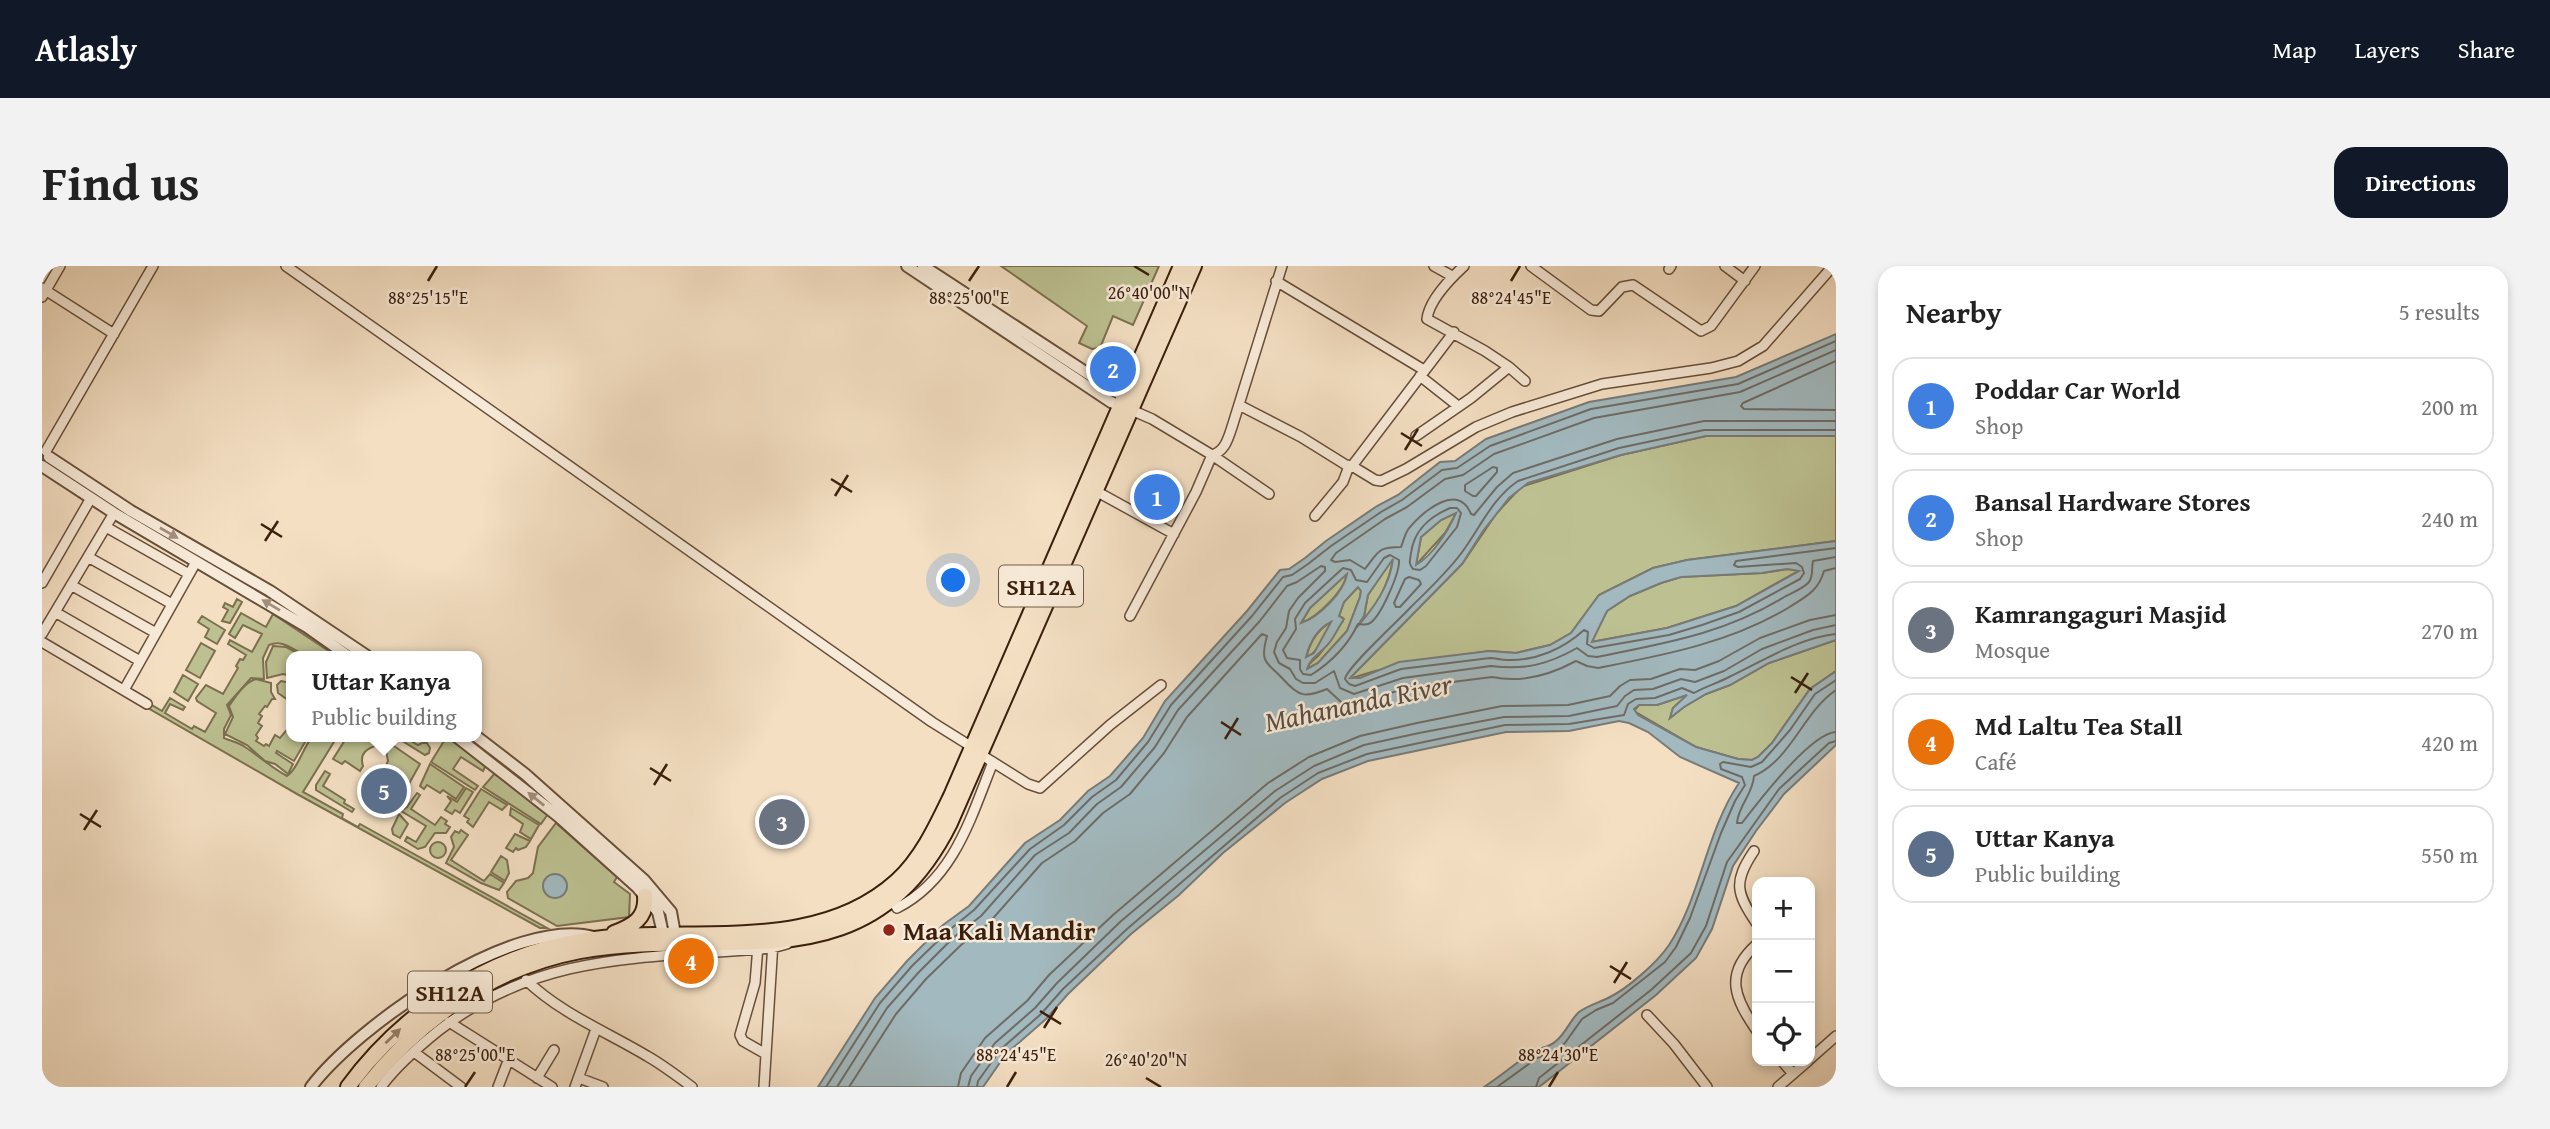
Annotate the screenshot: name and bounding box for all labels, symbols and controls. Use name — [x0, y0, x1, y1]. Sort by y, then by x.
text: Atlasly — [35, 25, 137, 73]
text: Map — [2273, 32, 2316, 67]
text: Layers — [2354, 32, 2420, 67]
text: Share — [2458, 32, 2515, 67]
text: Find us — [42, 146, 200, 218]
button: Directions — [2334, 147, 2508, 218]
text: 26°40'00"N — [1108, 279, 1191, 306]
text: 88°25'15"E — [388, 284, 468, 311]
text: 88°25'00"E — [929, 284, 1009, 311]
text: 88°24'45"E — [1471, 284, 1551, 311]
text: Nearby — [1906, 290, 2002, 334]
text: 5 results — [2399, 295, 2480, 328]
pin: 2 — [1090, 343, 1136, 395]
text: Poddar Car World — [1975, 370, 2180, 409]
text: 1 — [1925, 390, 1937, 423]
text: 200 m — [2421, 390, 2478, 423]
text: Shop — [1975, 409, 2023, 442]
pin: 1 — [1134, 471, 1180, 523]
text: Bansal Hardware Stores — [1975, 482, 2251, 521]
text: 2 — [1925, 502, 1937, 535]
text: 240 m — [2421, 502, 2478, 535]
text: Shop — [1975, 521, 2023, 554]
one-way arrow — [159, 527, 179, 539]
your location — [936, 563, 970, 597]
road number: SH12A — [999, 566, 1083, 606]
text: Kamrangaguri Masjid — [1975, 594, 2226, 633]
one-way arrow — [262, 599, 281, 611]
text: 3 — [1925, 614, 1937, 647]
text: 270 m — [2421, 614, 2478, 647]
text: Mosque — [1975, 633, 2050, 666]
popup — [286, 651, 482, 742]
text: Uttar Kanya — [311, 661, 451, 700]
water label: Mahananda River — [1261, 662, 1457, 742]
text: Public building — [311, 700, 457, 733]
text: Md Laltu Tea Stall — [1975, 706, 2182, 745]
text: 4 — [1925, 726, 1937, 759]
text: 420 m — [2421, 726, 2478, 759]
text: Café — [1975, 745, 2017, 778]
pin: 5 — [361, 765, 407, 817]
one-way arrow — [527, 791, 545, 806]
pin: 3 — [759, 796, 805, 848]
text: Uttar Kanya — [1975, 818, 2115, 857]
text: 5 — [1925, 838, 1937, 871]
text: 550 m — [2421, 838, 2478, 871]
text: Public building — [1975, 857, 2120, 890]
map controls — [1752, 877, 1815, 1066]
button: + — [1752, 877, 1815, 940]
place label: Maa Kali Mandir — [903, 911, 1095, 950]
marker: Maa Kali Mandir — [881, 922, 897, 938]
pin: 4 — [668, 935, 714, 987]
button: − — [1752, 940, 1815, 1003]
road number: SH12A — [408, 972, 492, 1012]
button: locate — [1752, 1003, 1815, 1066]
one-way arrow — [384, 1029, 401, 1045]
text: 88°25'00"E — [435, 1041, 515, 1068]
text: 88°24'45"E — [976, 1041, 1056, 1068]
text: 88°24'30"E — [1518, 1041, 1598, 1068]
text: 26°40'20"N — [1105, 1046, 1188, 1073]

